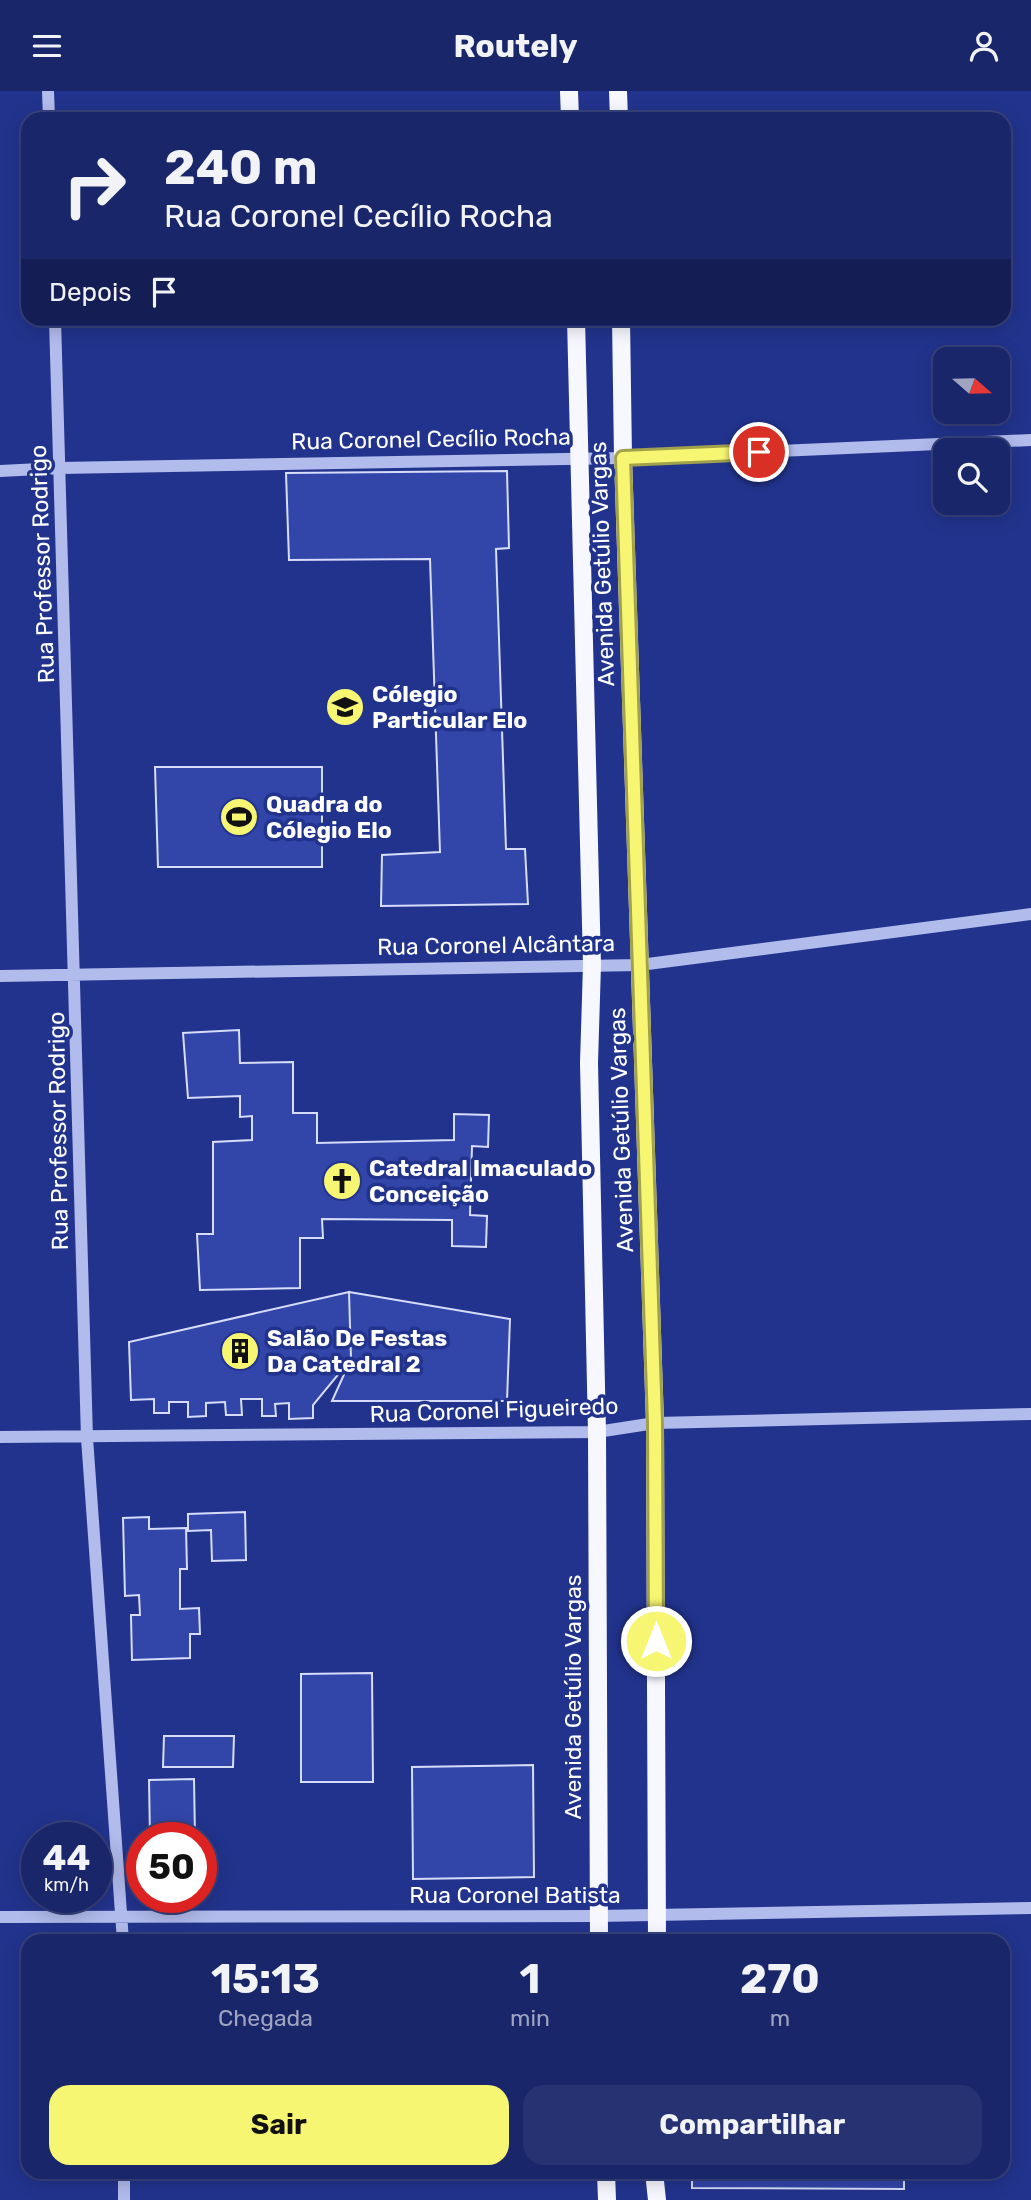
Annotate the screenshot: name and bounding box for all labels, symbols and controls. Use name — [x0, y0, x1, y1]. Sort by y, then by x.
icon: menu — [28, 27, 66, 65]
text: Routely — [453, 27, 578, 65]
icon: person — [965, 27, 1003, 65]
text: 240 m — [164, 138, 318, 196]
icon: right — [49, 140, 140, 231]
text: Rua Coronel Cecílio Rocha — [164, 197, 553, 235]
icon: arrive — [145, 273, 183, 311]
text: Depois — [49, 277, 131, 308]
north arrow — [933, 347, 1010, 423]
map controls — [933, 347, 1010, 515]
pin — [729, 422, 789, 482]
street label: Rua Coronel Cecílio Rocha — [291, 423, 571, 455]
icon: arrive — [740, 433, 778, 471]
button: search — [933, 438, 1010, 515]
street label: Avenida Getúlio Vargas — [584, 441, 620, 687]
street label: Rua Professor Rodrigo — [24, 444, 60, 684]
place label: Cólegio Particular Elo — [372, 680, 527, 734]
school or university icon: Cólegio Particular Elo — [324, 686, 366, 728]
place label: Quadra do Cólegio Elo — [266, 790, 392, 844]
sports icon: Quadra do Cólegio Elo — [218, 796, 260, 838]
street label: Rua Coronel Alcântara — [377, 929, 615, 961]
street label: Avenida Getúlio Vargas — [603, 1007, 639, 1253]
street label: Rua Professor Rodrigo — [42, 1011, 74, 1251]
place label: Catedral Imaculado Conceição — [369, 1154, 592, 1208]
church icon: Catedral Imaculado Conceição — [321, 1160, 363, 1202]
place label: Salão De Festas Da Catedral 2 — [267, 1324, 448, 1378]
building icon: Salão De Festas Da Catedral 2 — [219, 1330, 261, 1372]
street label: Rua Coronel Figueiredo — [369, 1392, 619, 1428]
street label: Avenida Getúlio Vargas — [559, 1574, 587, 1820]
position arrow — [619, 1604, 693, 1678]
speed limit sign: 50 — [126, 1822, 217, 1913]
text: 44 — [43, 1837, 90, 1879]
text: km/h — [44, 1874, 89, 1896]
street label: Rua Coronel Batista — [409, 1881, 621, 1909]
text: 15:13 — [211, 1954, 320, 2004]
text: 1 — [519, 1954, 540, 2004]
text: 270 — [740, 1954, 820, 2004]
text: Chegada — [218, 2004, 313, 2032]
text: min — [510, 2004, 550, 2032]
text: m — [770, 2004, 790, 2032]
button: Sair — [49, 2085, 509, 2165]
button: Compartilhar — [523, 2085, 982, 2165]

